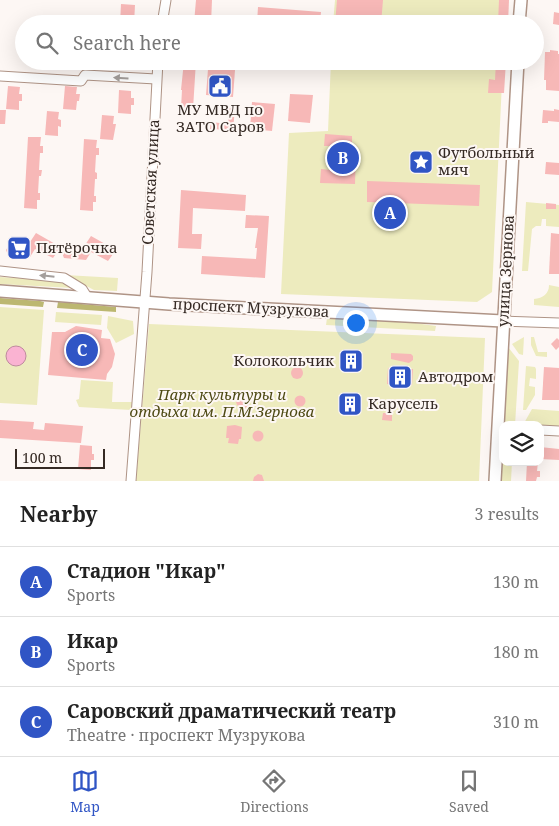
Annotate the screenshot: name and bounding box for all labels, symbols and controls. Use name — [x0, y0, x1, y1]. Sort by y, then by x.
search box — [15, 15, 544, 70]
icon: search — [33, 29, 61, 57]
text: Search here — [73, 30, 181, 56]
one-way arrow — [113, 73, 129, 81]
public building icon: МУ МВД по ЗАТО Саров — [207, 73, 233, 99]
place label: МУ МВД по ЗАТО Саров — [176, 99, 264, 136]
street label: Советская улица — [137, 119, 163, 245]
pin: B — [327, 139, 359, 177]
place label: Футбольный мяч — [438, 142, 535, 179]
place icon: Футбольный мяч — [408, 149, 434, 175]
pin: A — [374, 194, 406, 232]
street label: улица Зернова — [492, 214, 518, 328]
supermarket icon: Пятёрочка — [6, 235, 32, 261]
place label: Пятёрочка — [36, 237, 117, 257]
one-way arrow — [39, 272, 55, 280]
street label: проспект Музрукова — [172, 293, 330, 321]
your location — [343, 310, 369, 336]
pin: C — [66, 331, 98, 369]
building icon: Колокольчик — [338, 348, 364, 374]
place label: Колокольчик — [234, 350, 334, 370]
building icon: Автодром — [387, 364, 413, 390]
place label: Автодром — [418, 366, 493, 386]
park label: Парк культуры и отдыха им. П.М.Зернова — [130, 384, 315, 421]
building icon: Карусель — [337, 391, 363, 417]
place label: Карусель — [368, 393, 438, 413]
map controls — [499, 421, 544, 466]
button: layers — [499, 421, 544, 466]
scale bar — [15, 446, 105, 469]
text: 100 m — [22, 448, 62, 467]
text: Nearby — [20, 500, 98, 528]
text: 3 results — [475, 503, 539, 525]
text: Стадион "Икар" — [67, 558, 226, 584]
text: A — [30, 571, 42, 593]
text: 130 m — [493, 571, 539, 593]
text: Sports — [67, 584, 115, 606]
text: Икар — [67, 628, 118, 654]
text: B — [31, 641, 41, 663]
text: 180 m — [493, 641, 539, 663]
text: Sports — [67, 654, 115, 676]
text: Саровский драматический театр — [67, 698, 396, 724]
text: C — [31, 711, 41, 733]
text: 310 m — [493, 711, 539, 733]
text: Theatre · проспект Музрукова — [67, 724, 306, 746]
tab: Map — [70, 767, 100, 816]
tab: Directions — [240, 767, 309, 816]
tab: Saved — [449, 767, 489, 816]

